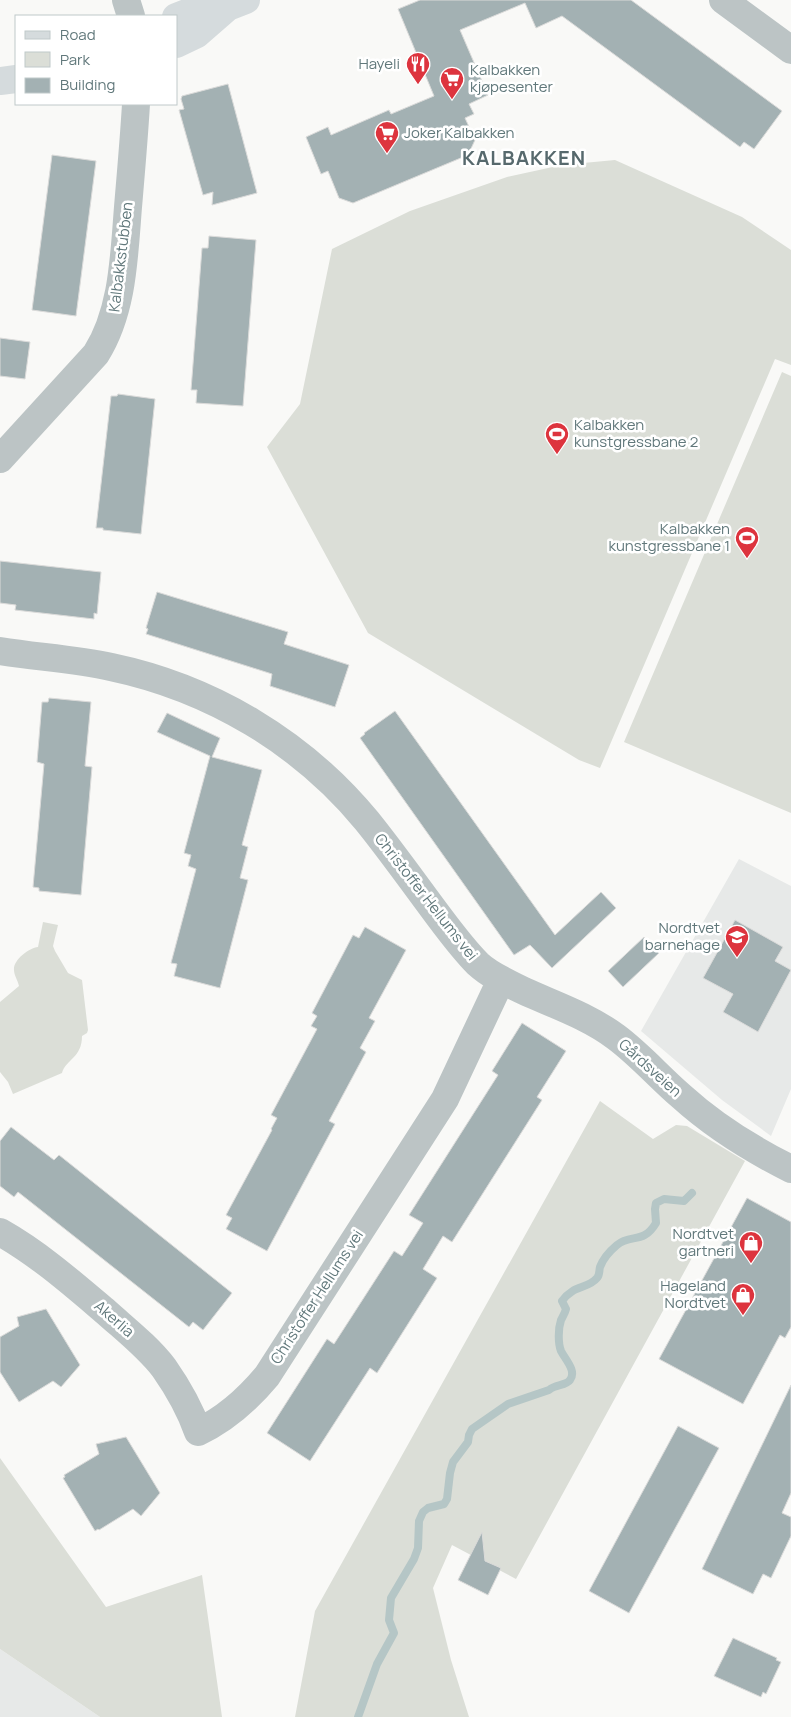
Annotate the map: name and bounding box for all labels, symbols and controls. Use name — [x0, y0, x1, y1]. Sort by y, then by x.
legend — [15, 15, 178, 105]
text: Road — [60, 24, 96, 45]
text: Park — [60, 49, 90, 70]
restaurant icon: Hayeli — [405, 51, 431, 85]
place label: Hayeli — [358, 53, 400, 74]
place label: Kalbakken kjøpesenter — [470, 59, 554, 97]
supermarket icon: Kalbakken kjøpesenter — [439, 66, 465, 100]
text: Building — [60, 74, 115, 95]
supermarket icon: Joker Kalbakken — [374, 120, 400, 154]
place label: Joker Kalbakken — [404, 122, 515, 143]
district label: KALBAKKEN — [462, 144, 586, 171]
street label: Kalbakkstubben — [103, 201, 138, 313]
place label: Kalbakken kunstgressbane 2 — [574, 414, 698, 452]
sports icon: Kalbakken kunstgressbane 2 — [544, 421, 570, 455]
place label: Kalbakken kunstgressbane 1 — [609, 518, 730, 556]
sports icon: Kalbakken kunstgressbane 1 — [734, 525, 760, 559]
street label: Christoffer Hellums vei — [370, 829, 483, 965]
place label: Nordtvet barnehage — [645, 917, 720, 955]
school or university icon: Nordtvet barnehage — [724, 924, 750, 958]
street label: Gårdsveien — [614, 1034, 686, 1101]
place label: Nordtvet gartneri — [673, 1223, 734, 1261]
street label: Christoffer Hellums vei — [265, 1226, 368, 1368]
shop icon: Nordtvet gartneri — [738, 1230, 764, 1264]
place label: Hageland Nordtvet — [660, 1275, 726, 1313]
shop icon: Hageland Nordtvet — [730, 1282, 756, 1316]
street label: Akerlia — [90, 1296, 139, 1342]

